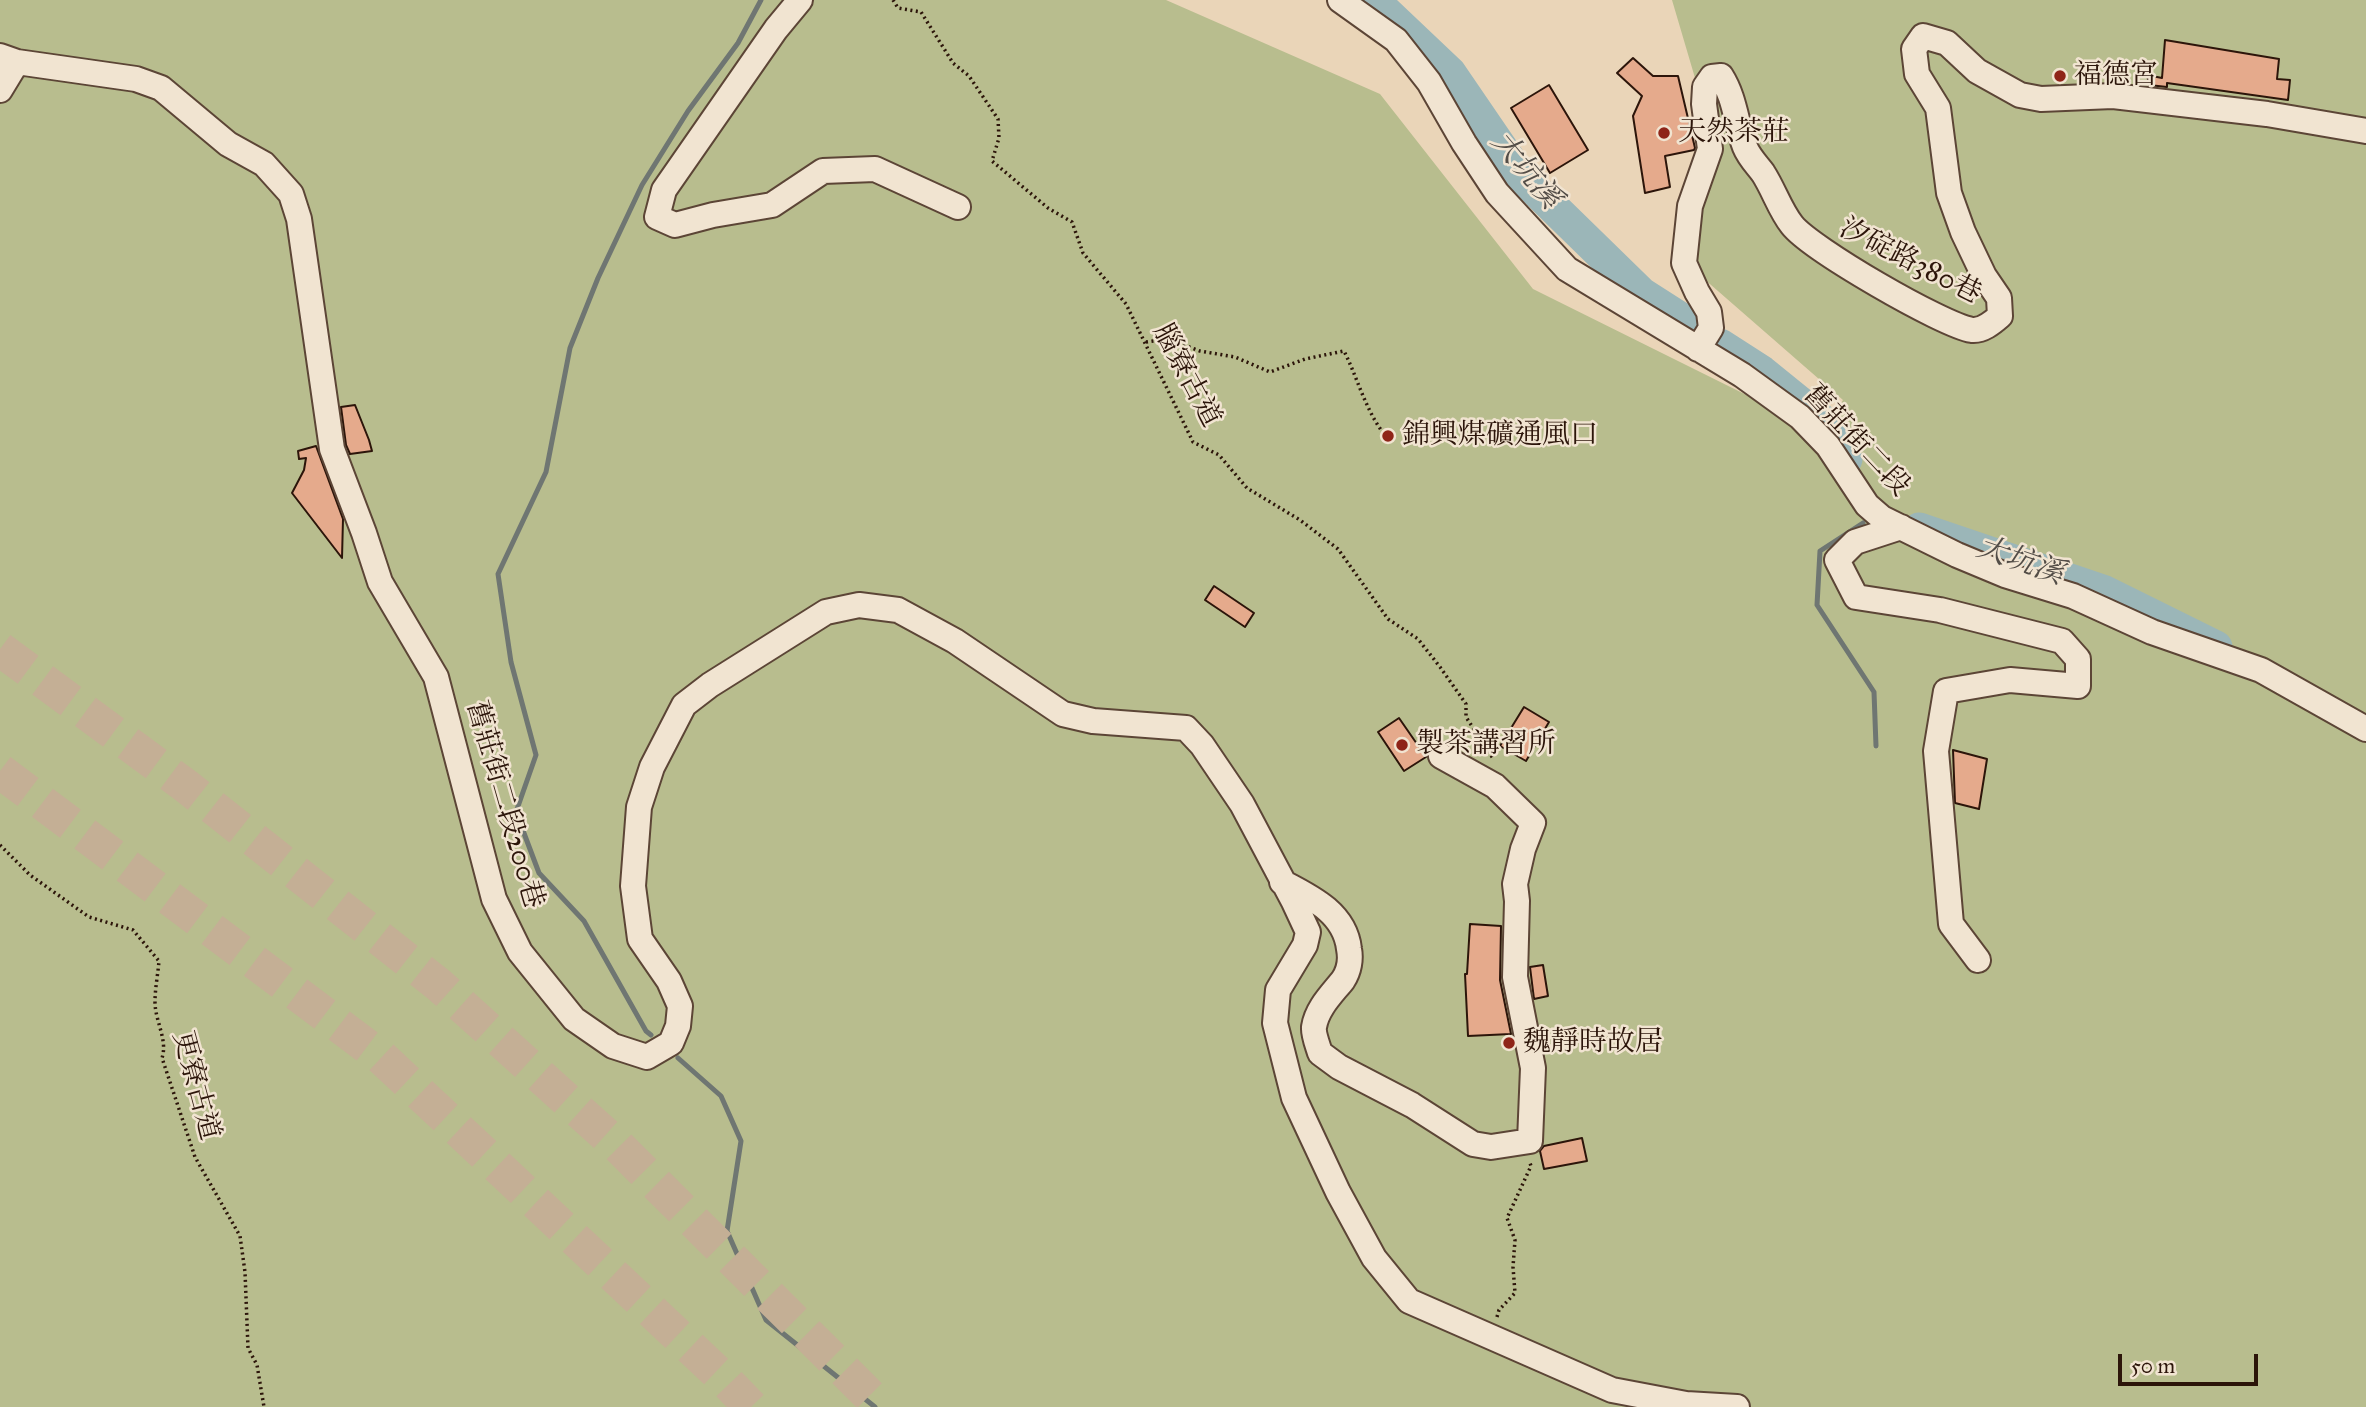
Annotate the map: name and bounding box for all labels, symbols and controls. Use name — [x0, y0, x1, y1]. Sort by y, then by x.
place label: 福德宮 — [2074, 59, 2158, 93]
marker: 福德宮 — [2052, 68, 2068, 84]
place label: 天然茶莊 — [1678, 116, 1790, 150]
water label: 大坑溪 — [1482, 125, 1568, 217]
marker: 天然茶莊 — [1656, 125, 1672, 141]
street label: 汐碇路380巷 — [1834, 212, 1986, 312]
street label: 腦寮古道 — [1145, 319, 1227, 433]
street label: 舊莊街二段 — [1796, 378, 1916, 504]
place label: 錦興煤礦通風口 — [1402, 419, 1598, 453]
marker: 錦興煤礦通風口 — [1380, 428, 1396, 444]
water label: 大坑溪 — [1972, 530, 2068, 594]
street label: 舊莊街二段200巷 — [458, 697, 550, 913]
place label: 製茶講習所 — [1416, 728, 1556, 762]
marker: 製茶講習所 — [1394, 737, 1410, 753]
place label: 魏靜時故居 — [1523, 1026, 1663, 1060]
street label: 更寮古道 — [164, 1028, 226, 1144]
marker: 魏靜時故居 — [1501, 1035, 1517, 1051]
scale bar — [2121, 1340, 2261, 1384]
text: 50 m — [2131, 1353, 2175, 1379]

